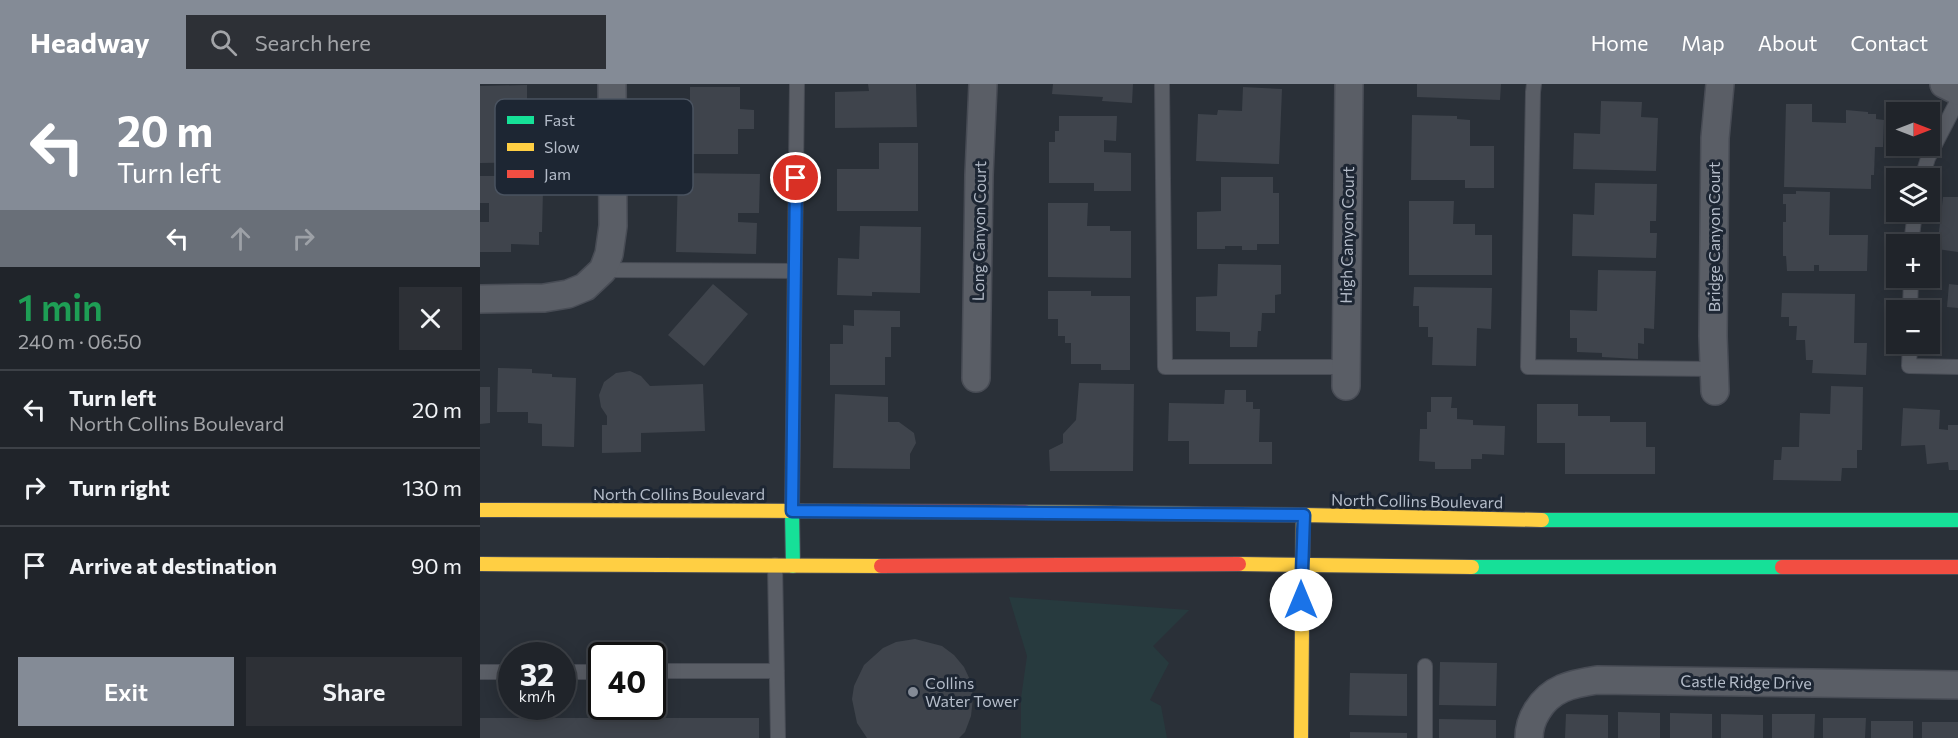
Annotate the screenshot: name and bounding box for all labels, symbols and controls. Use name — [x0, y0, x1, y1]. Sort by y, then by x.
search box — [186, 15, 606, 69]
text: Headway — [30, 25, 150, 59]
icon: search — [207, 26, 240, 59]
text: Search here — [255, 29, 371, 56]
text: Home — [1591, 30, 1648, 55]
text: Map — [1681, 30, 1725, 55]
text: About — [1758, 30, 1817, 55]
text: Contact — [1850, 30, 1928, 55]
legend — [495, 99, 693, 195]
north arrow — [1886, 102, 1940, 156]
map controls — [1886, 102, 1940, 354]
text: 20 m — [117, 104, 213, 156]
icon: left — [18, 108, 96, 186]
text: Fast — [544, 110, 575, 129]
text: Slow — [544, 137, 580, 156]
pin — [770, 152, 821, 203]
text: Turn left — [117, 156, 221, 189]
street label: Long Canyon Court — [968, 160, 989, 301]
icon: arrive — [779, 161, 812, 194]
street label: Bridge Canyon Court — [1704, 161, 1723, 312]
text: Jam — [544, 164, 571, 183]
street label: High Canyon Court — [1336, 166, 1357, 304]
button: layers — [1886, 168, 1940, 222]
icon: left — [161, 222, 194, 255]
icon: ahead — [224, 222, 257, 255]
icon: right — [287, 222, 320, 255]
button: + — [1886, 234, 1940, 288]
text: 1 min — [18, 284, 103, 328]
button: close — [399, 287, 462, 350]
button: − — [1886, 300, 1940, 354]
text: 240 m · 06:50 — [18, 329, 142, 353]
text: Turn left — [69, 384, 156, 411]
icon: left — [18, 393, 51, 426]
text: 20 m — [412, 396, 462, 423]
text: North Collins Boulevard — [69, 411, 284, 435]
icon: right — [18, 471, 51, 504]
text: Turn right — [69, 474, 170, 501]
text: 130 m — [402, 474, 462, 501]
street label: North Collins Boulevard — [593, 484, 765, 503]
street label: North Collins Boulevard — [1331, 490, 1503, 511]
icon: arrive — [18, 549, 51, 582]
text: Arrive at destination — [69, 552, 277, 579]
text: 90 m — [411, 552, 462, 579]
position arrow — [1269, 568, 1333, 632]
speed limit sign: 40 — [588, 642, 666, 720]
text: 32 — [520, 655, 554, 692]
button: Exit — [18, 657, 234, 726]
button: Share — [246, 657, 462, 726]
street label: Castle Ridge Drive — [1680, 671, 1812, 692]
place label: Collins Water Tower — [925, 673, 1019, 710]
marker: Collins Water Tower — [906, 685, 920, 699]
text: km/h — [519, 687, 555, 705]

